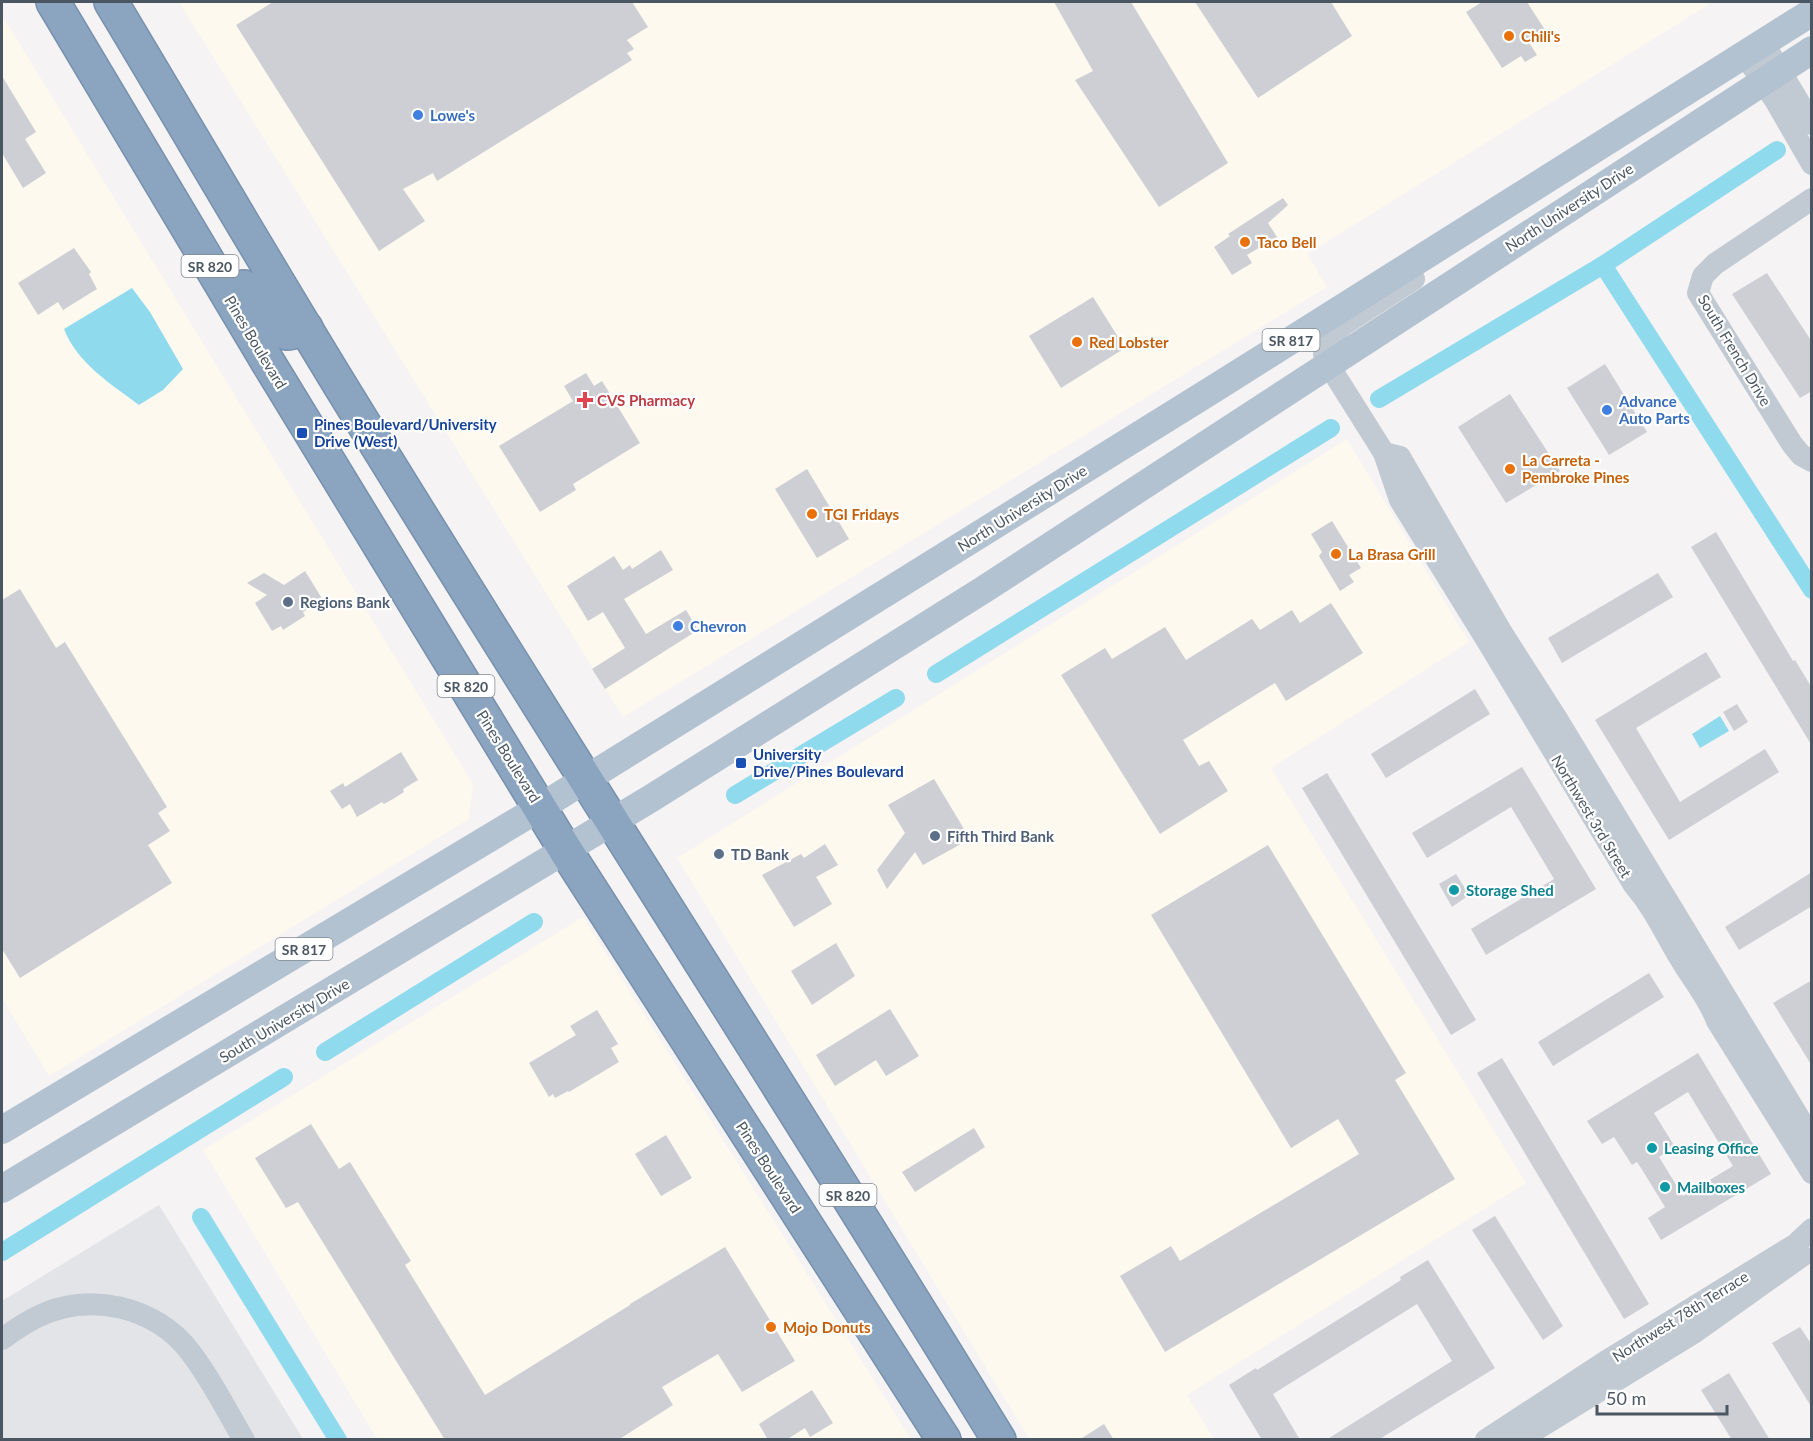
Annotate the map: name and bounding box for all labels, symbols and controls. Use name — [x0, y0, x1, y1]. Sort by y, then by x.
place label: Chili's — [1521, 27, 1561, 45]
marker: Chili's — [1502, 29, 1516, 43]
place label: Lowe's — [430, 106, 476, 124]
marker: Lowe's — [411, 108, 425, 122]
street label: North University Drive — [1502, 159, 1636, 255]
place label: Taco Bell — [1257, 233, 1317, 251]
marker: Taco Bell — [1238, 235, 1252, 249]
road number: SR 820 — [182, 255, 238, 277]
street label: South French Drive — [1695, 291, 1775, 409]
street label: Pines Boulevard — [221, 292, 291, 392]
road number: SR 817 — [1262, 329, 1320, 351]
place label: Red Lobster — [1089, 333, 1169, 351]
marker: Red Lobster — [1070, 335, 1084, 349]
place label: CVS Pharmacy — [597, 391, 695, 409]
place label: Advance Auto Parts — [1618, 392, 1690, 427]
marker: CVS Pharmacy — [578, 393, 592, 407]
marker: Advance Auto Parts — [1600, 403, 1614, 417]
place label: Pines Boulevard/University Drive (West) — [314, 415, 497, 450]
marker: Pines Boulevard/University Drive (West) — [295, 426, 309, 440]
place label: La Carreta - Pembroke Pines — [1522, 451, 1630, 486]
street label: North University Drive — [954, 461, 1090, 555]
marker: La Carreta - Pembroke Pines — [1503, 462, 1517, 476]
place label: TGI Fridays — [824, 505, 900, 523]
marker: TGI Fridays — [805, 507, 819, 521]
place label: La Brasa Grill — [1348, 545, 1435, 563]
marker: La Brasa Grill — [1329, 547, 1343, 561]
place label: Regions Bank — [300, 593, 391, 611]
marker: Regions Bank — [281, 595, 295, 609]
place label: Chevron — [690, 617, 747, 635]
marker: Chevron — [671, 619, 685, 633]
road number: SR 820 — [438, 675, 494, 697]
street label: Pines Boulevard — [473, 706, 545, 806]
place label: University Drive/Pines Boulevard — [753, 745, 904, 780]
street label: Northwest 3rd Street — [1548, 751, 1636, 881]
marker: University Drive/Pines Boulevard — [734, 756, 748, 770]
place label: Fifth Third Bank — [947, 827, 1055, 845]
marker: Fifth Third Bank — [928, 829, 942, 843]
place label: TD Bank — [731, 845, 790, 863]
marker: TD Bank — [712, 847, 726, 861]
place label: Storage Shed — [1466, 881, 1554, 899]
marker: Storage Shed — [1447, 883, 1461, 897]
road number: SR 817 — [276, 938, 332, 960]
street label: South University Drive — [216, 974, 352, 1066]
street label: Pines Boulevard — [733, 1118, 805, 1216]
place label: Leasing Office — [1664, 1139, 1758, 1157]
marker: Leasing Office — [1645, 1141, 1659, 1155]
place label: Mailboxes — [1677, 1178, 1745, 1196]
marker: Mailboxes — [1658, 1180, 1672, 1194]
road number: SR 820 — [820, 1184, 876, 1206]
street label: Northwest 78th Terrace — [1609, 1267, 1751, 1365]
place label: Mojo Donuts — [783, 1318, 871, 1336]
marker: Mojo Donuts — [764, 1320, 778, 1334]
scale bar — [1597, 1378, 1728, 1416]
text: 50 m — [1606, 1387, 1646, 1409]

